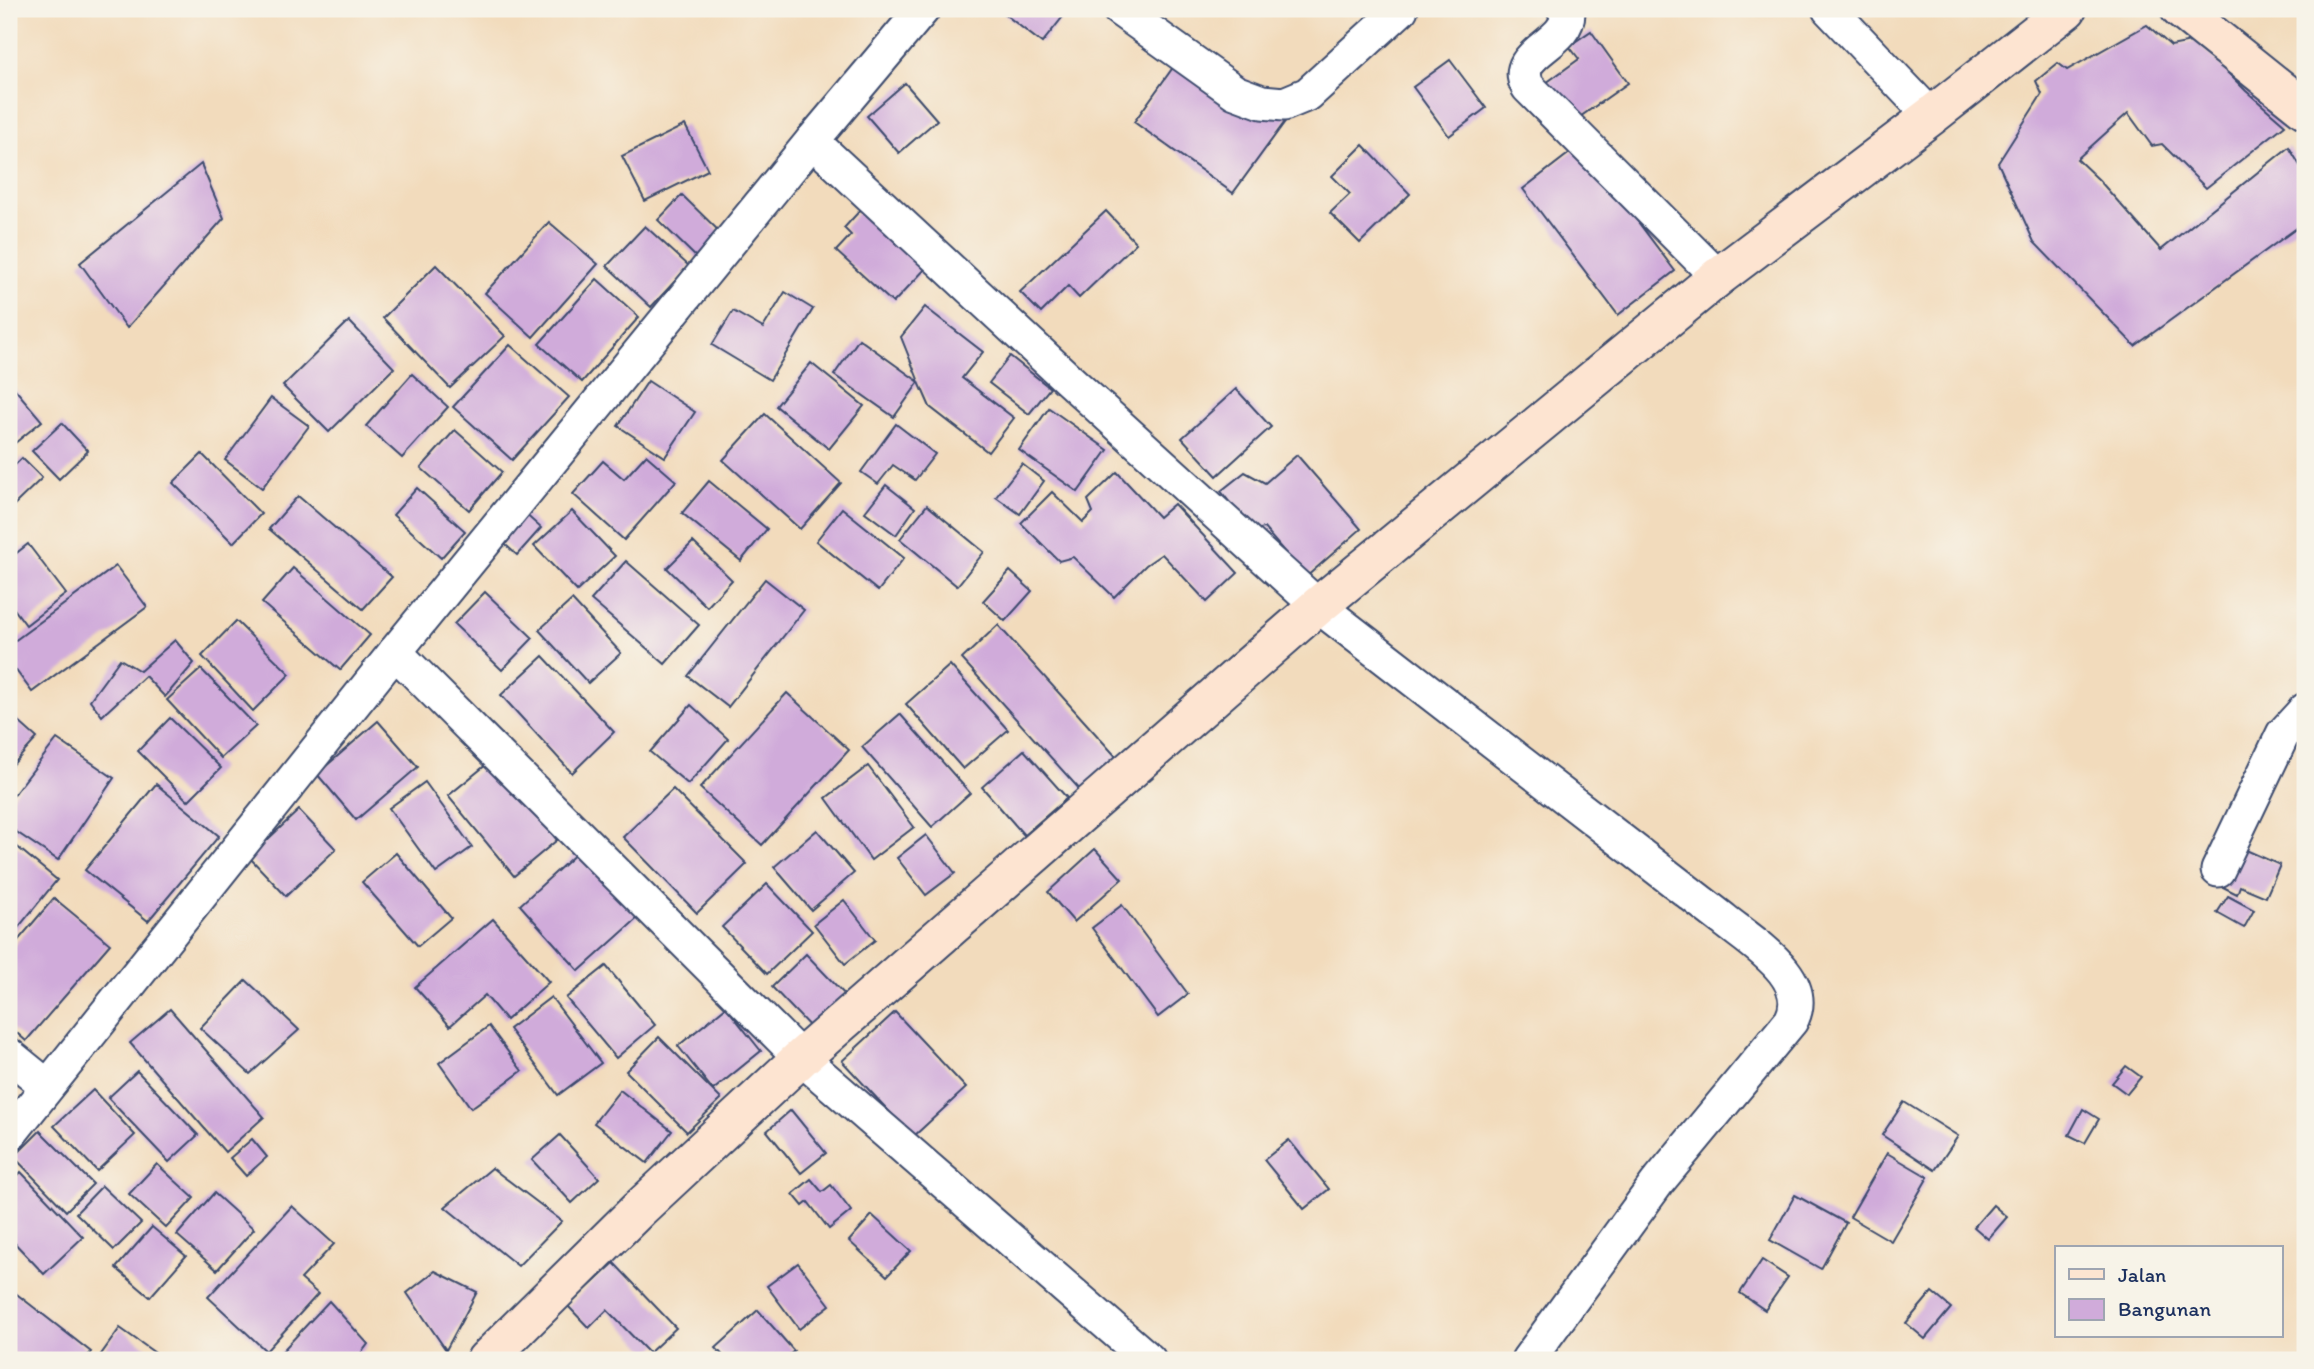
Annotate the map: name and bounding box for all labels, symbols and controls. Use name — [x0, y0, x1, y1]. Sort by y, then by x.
legend — [2055, 1246, 2282, 1338]
text: Jalan — [2118, 1262, 2166, 1287]
text: Bangunan — [2118, 1296, 2211, 1321]

